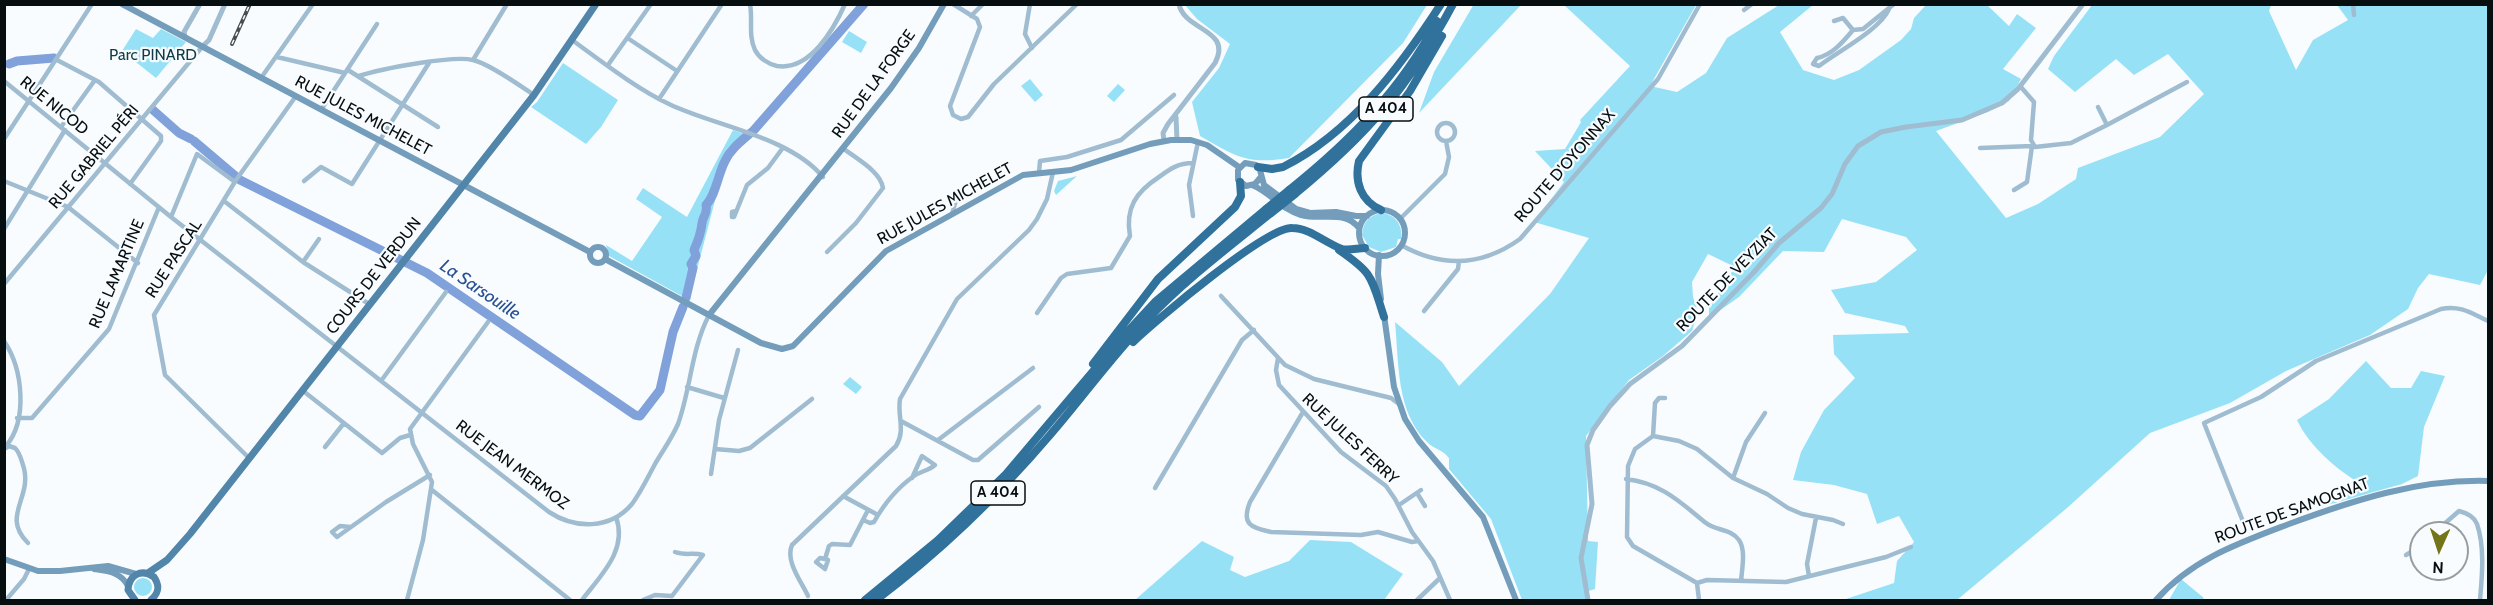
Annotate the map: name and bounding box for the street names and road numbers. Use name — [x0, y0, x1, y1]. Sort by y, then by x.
street label: RUE DE LA FORGE — [828, 26, 920, 142]
street label: RUE JULES MICHELET — [292, 72, 434, 160]
street label: RUE NICOD — [16, 73, 92, 139]
road number: A 404 — [1359, 97, 1413, 121]
street label: RUE GABRIEL PÉRI — [45, 101, 143, 213]
street label: ROUTE D'OYONNAX — [1511, 105, 1619, 227]
street label: RUE JULES MICHELET — [874, 159, 1016, 249]
street label: COURS DE VERDUN — [322, 214, 426, 338]
street label: RUE PASCAL — [142, 216, 206, 302]
street label: RUE LAMARTINE — [85, 217, 149, 331]
street label: ROUTE DE VEYZIAT — [1673, 224, 1781, 336]
street label: RUE JULES FERRY — [1298, 389, 1402, 489]
street label: RUE JEAN MERMOZ — [452, 416, 572, 514]
street label: ROUTE DE SAMOGNAT — [2212, 474, 2372, 548]
road number: A 404 — [971, 481, 1025, 505]

